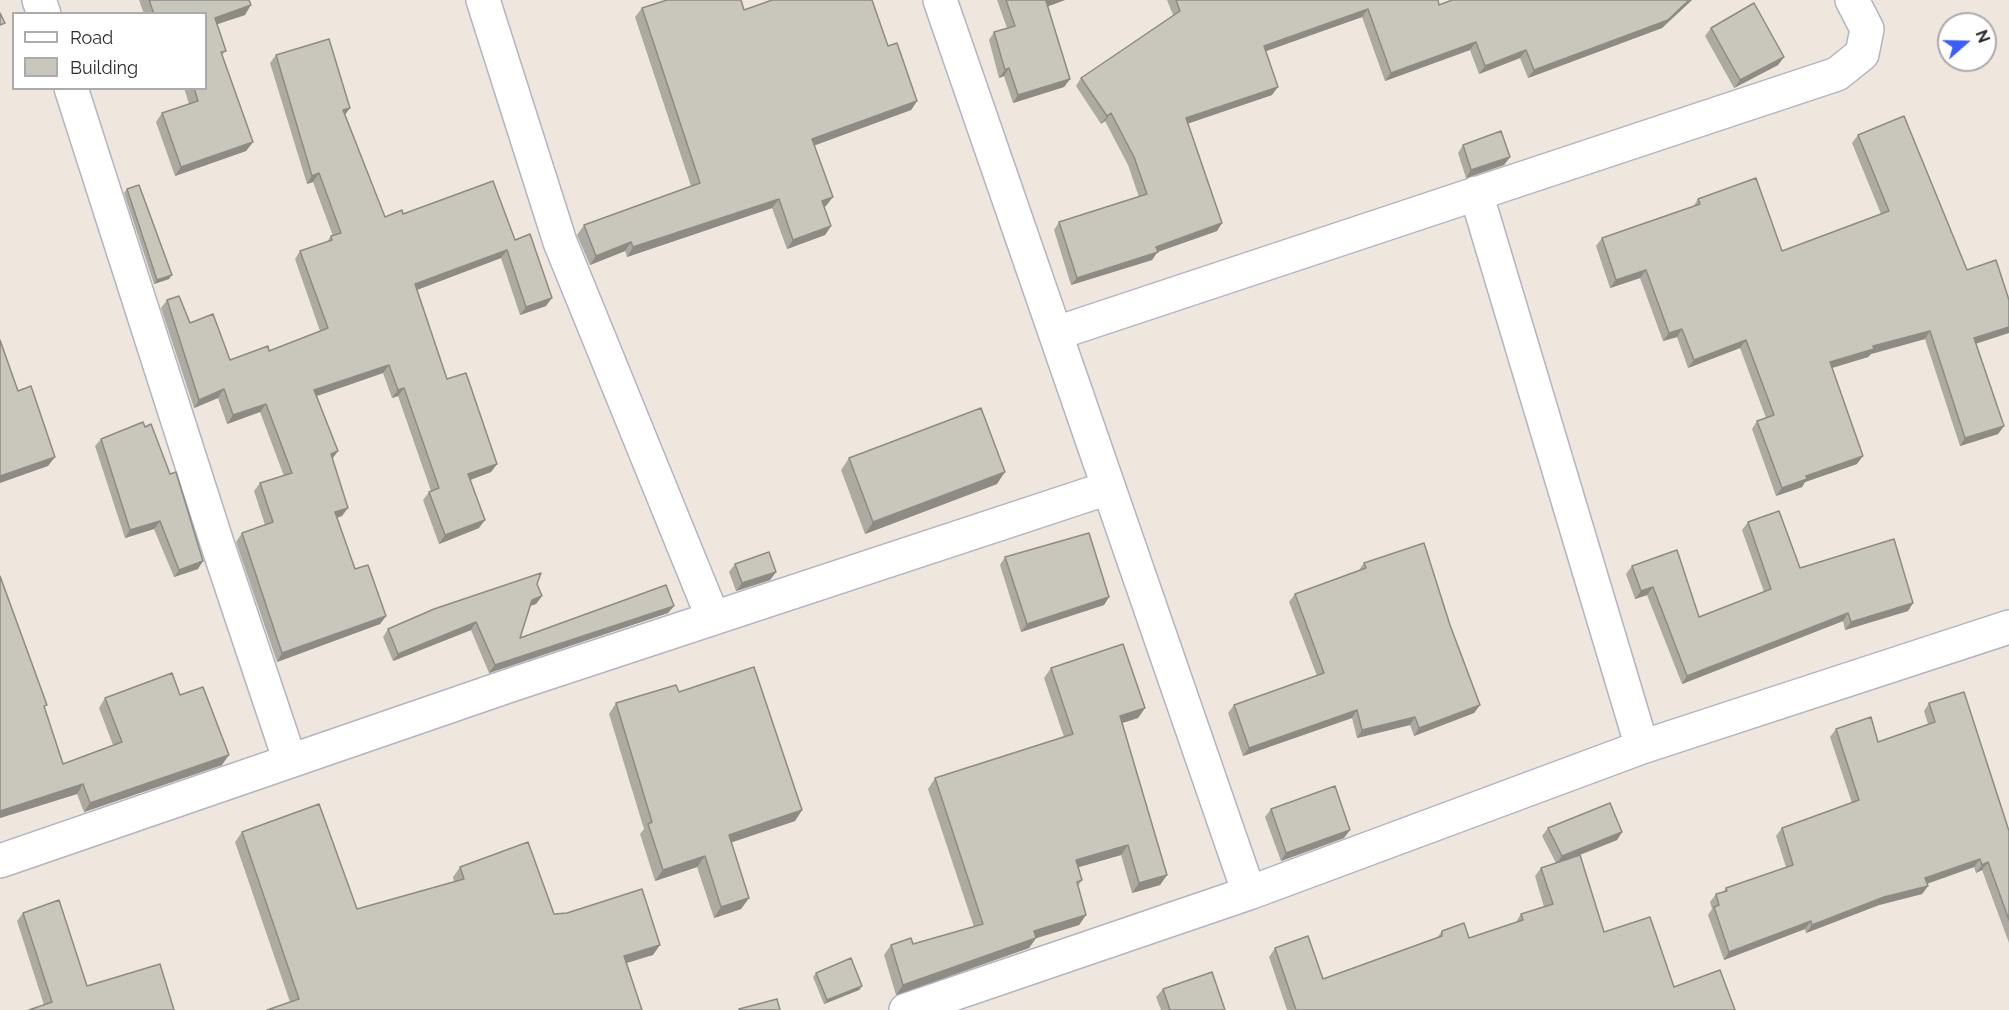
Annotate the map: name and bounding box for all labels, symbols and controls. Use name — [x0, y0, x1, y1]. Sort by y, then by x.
legend — [12, 12, 207, 90]
north arrow — [1937, 12, 1997, 72]
text: Road — [70, 27, 113, 48]
text: N — [1971, 27, 1994, 45]
text: Building — [70, 57, 138, 78]

